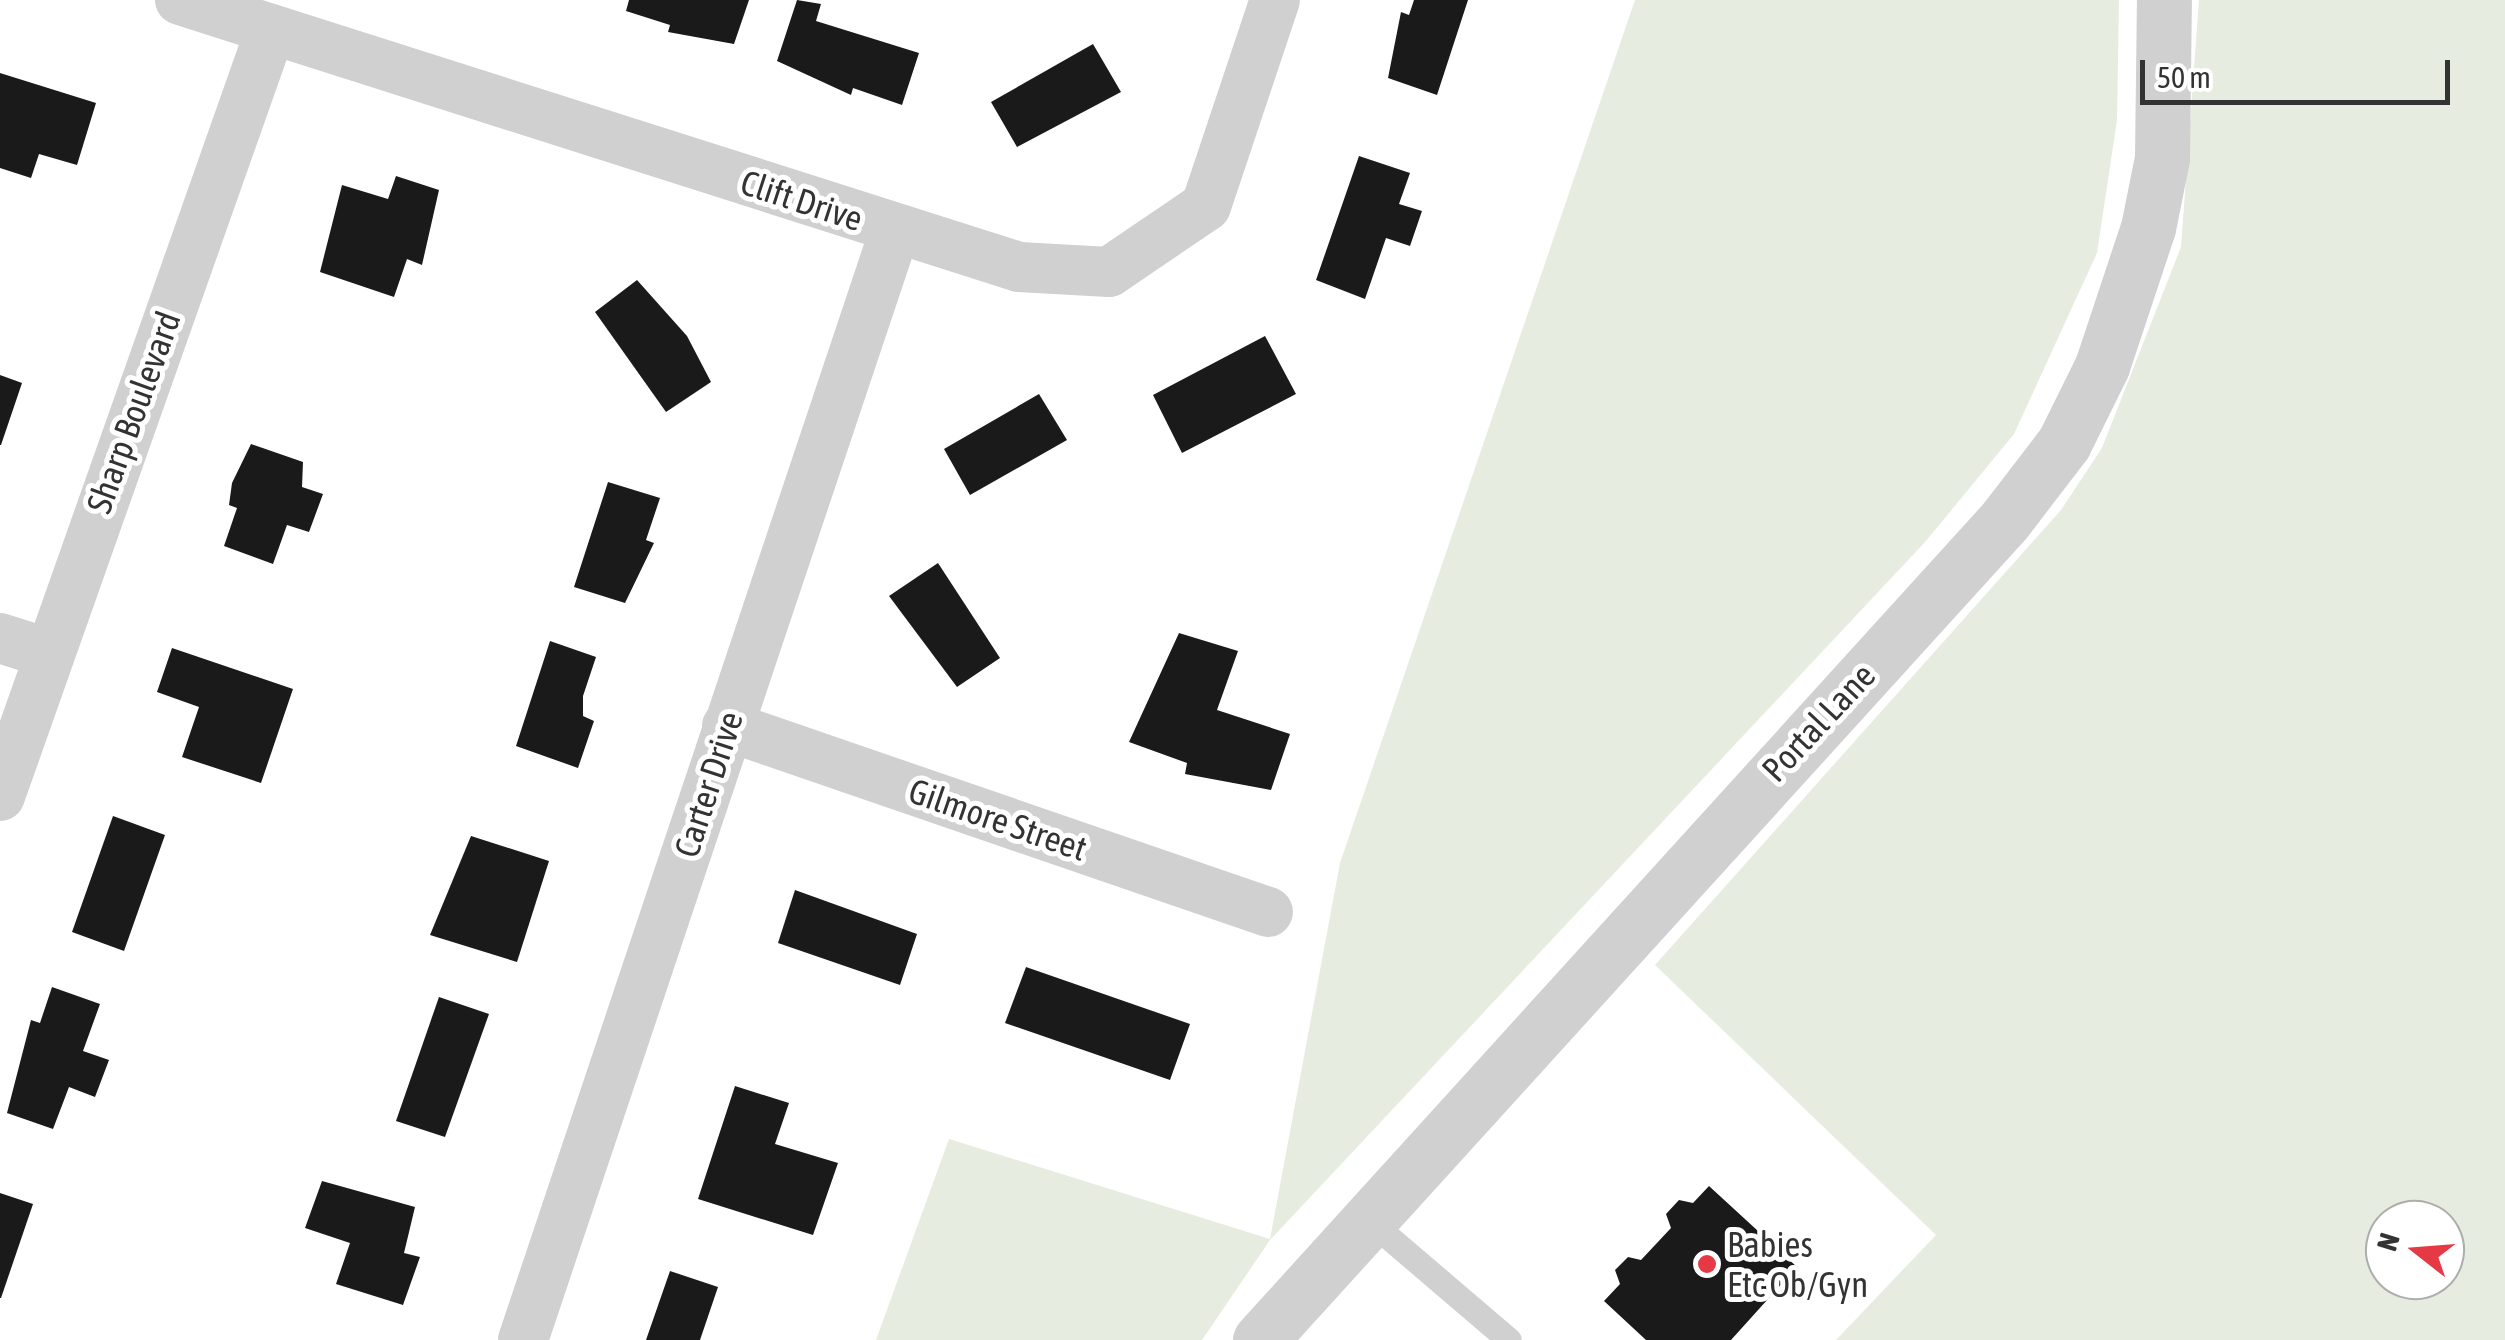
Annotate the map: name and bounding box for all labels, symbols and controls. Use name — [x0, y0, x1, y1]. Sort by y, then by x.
scale bar — [2145, 40, 2455, 102]
text: 50 m — [2157, 60, 2211, 94]
street label: Clift Drive — [736, 161, 868, 239]
street label: Sharp Boulevard — [77, 306, 189, 518]
street label: Portal Lane — [1753, 654, 1883, 790]
street label: Carter Drive — [665, 706, 751, 862]
street label: Gilmore Street — [904, 769, 1092, 869]
north arrow — [2365, 1200, 2465, 1300]
place label: Babies Etc Ob/Gyn — [1727, 1223, 1868, 1305]
text: N — [2371, 1229, 2406, 1254]
marker: Babies Etc Ob/Gyn — [1696, 1253, 1718, 1275]

